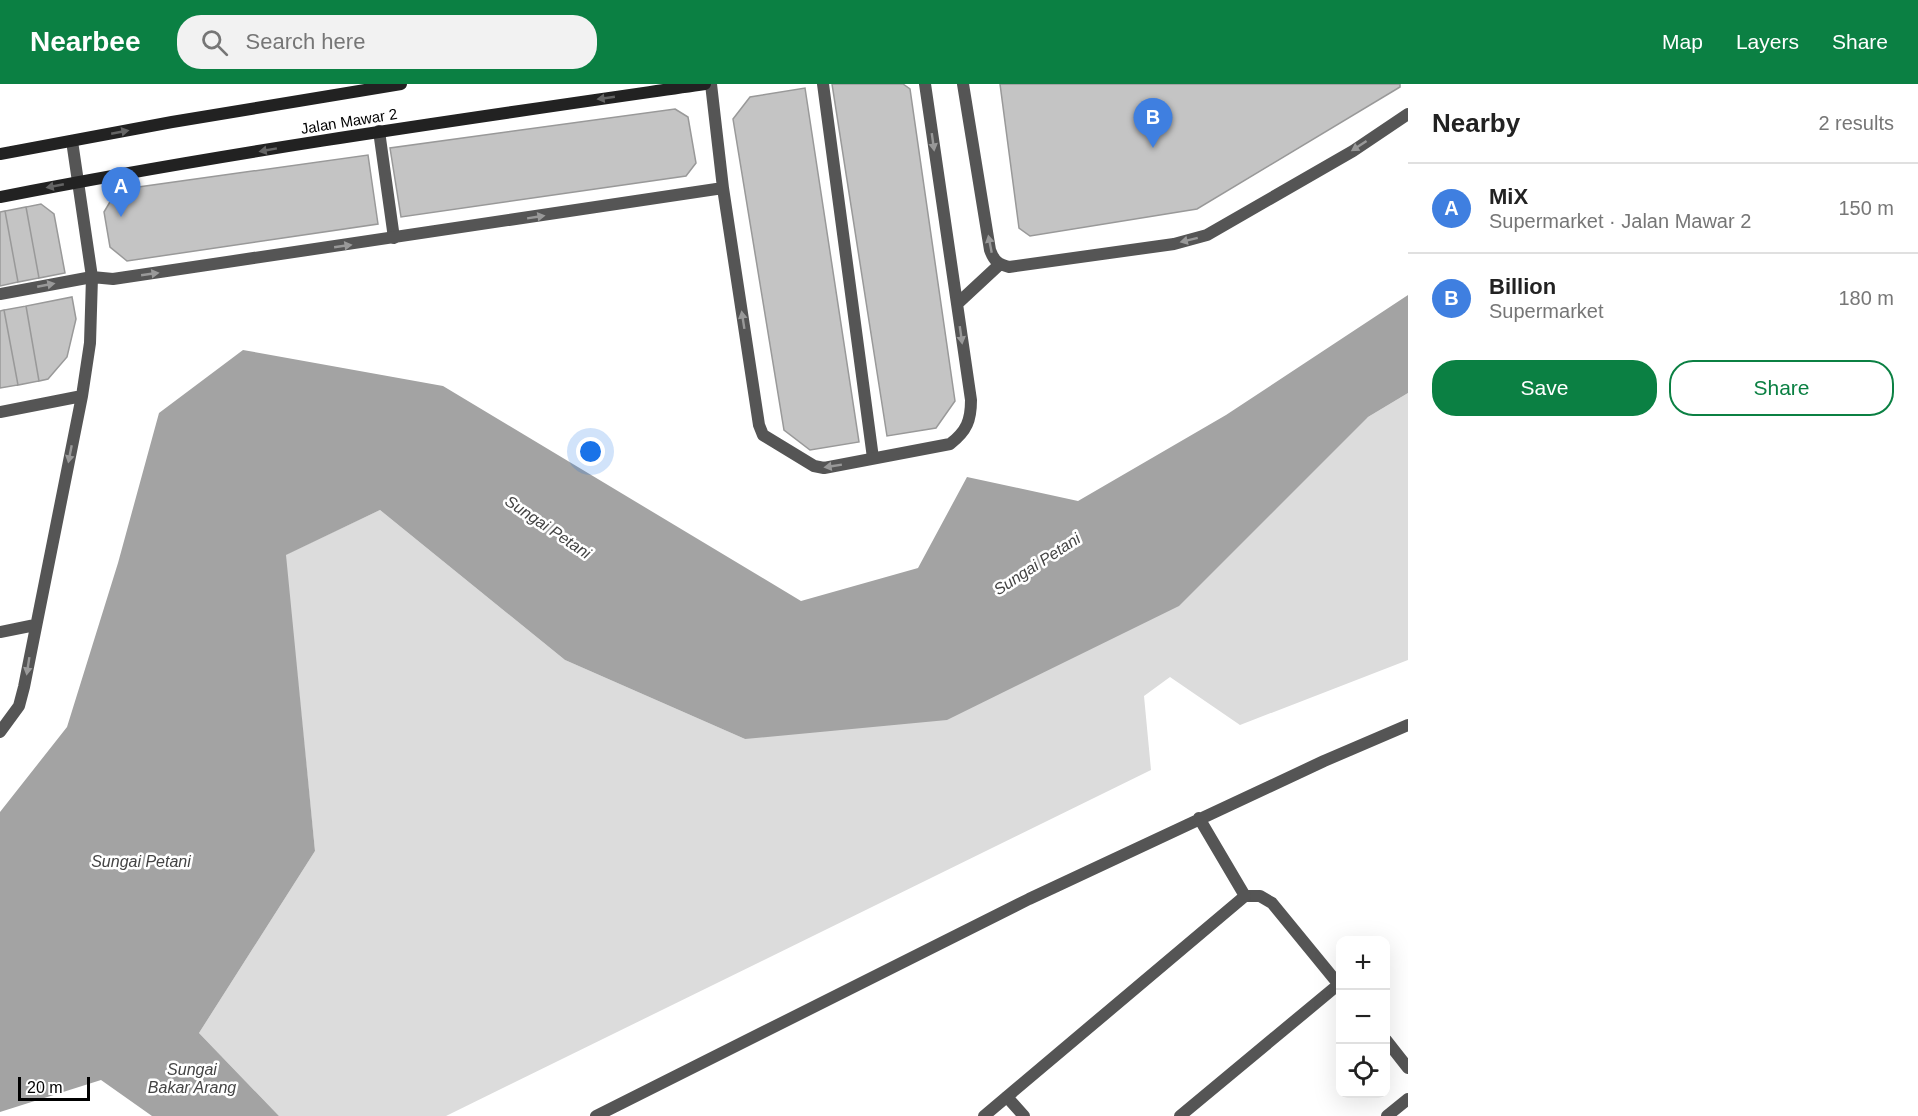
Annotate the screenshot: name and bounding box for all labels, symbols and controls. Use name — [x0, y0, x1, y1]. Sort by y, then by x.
search box — [177, 15, 597, 69]
text: Nearbee — [30, 26, 141, 57]
icon: search — [198, 26, 231, 59]
text: Search here — [246, 29, 365, 54]
text: Map — [1662, 30, 1703, 53]
text: Layers — [1736, 30, 1799, 53]
text: Share — [1832, 30, 1888, 53]
one-way arrow — [596, 94, 615, 103]
pin: B — [1134, 98, 1172, 148]
street label: Jalan Mawar 2 — [299, 105, 399, 137]
text: Nearby — [1432, 108, 1520, 138]
text: 2 results — [1818, 112, 1894, 134]
one-way arrow — [110, 127, 129, 136]
one-way arrow — [929, 133, 938, 152]
one-way arrow — [1351, 141, 1367, 152]
one-way arrow — [258, 145, 277, 154]
pin: A — [102, 168, 140, 217]
one-way arrow — [45, 182, 64, 191]
text: MiX — [1489, 184, 1528, 209]
text: A — [1444, 197, 1459, 219]
text: 150 m — [1838, 197, 1894, 219]
text: Supermarket · Jalan Mawar 2 — [1489, 210, 1751, 232]
one-way arrow — [526, 212, 545, 221]
one-way arrow — [985, 234, 994, 253]
one-way arrow — [1180, 236, 1198, 246]
one-way arrow — [333, 241, 352, 250]
one-way arrow — [141, 269, 160, 278]
text: Billion — [1489, 274, 1556, 299]
one-way arrow — [37, 280, 56, 289]
text: B — [1444, 287, 1459, 309]
text: 180 m — [1838, 287, 1894, 309]
text: Supermarket — [1489, 300, 1604, 322]
one-way arrow — [739, 311, 748, 330]
one-way arrow — [957, 326, 966, 345]
button: Save — [1432, 360, 1657, 416]
button: Share — [1669, 360, 1894, 416]
your location — [576, 437, 605, 466]
one-way arrow — [65, 444, 74, 463]
one-way arrow — [823, 461, 842, 470]
water label: Sungai Petani — [502, 492, 594, 562]
water label: Sungai Petani — [991, 529, 1084, 598]
one-way arrow — [23, 656, 32, 675]
water label: Sungai Petani — [91, 853, 191, 870]
map controls — [1336, 936, 1390, 1098]
button: + — [1336, 936, 1390, 990]
button: − — [1336, 990, 1390, 1044]
button: locate — [1336, 1044, 1390, 1098]
water label: Sungai Bakar Arang — [148, 1061, 236, 1096]
scale bar — [18, 1074, 90, 1102]
text: 20 m — [27, 1079, 63, 1096]

